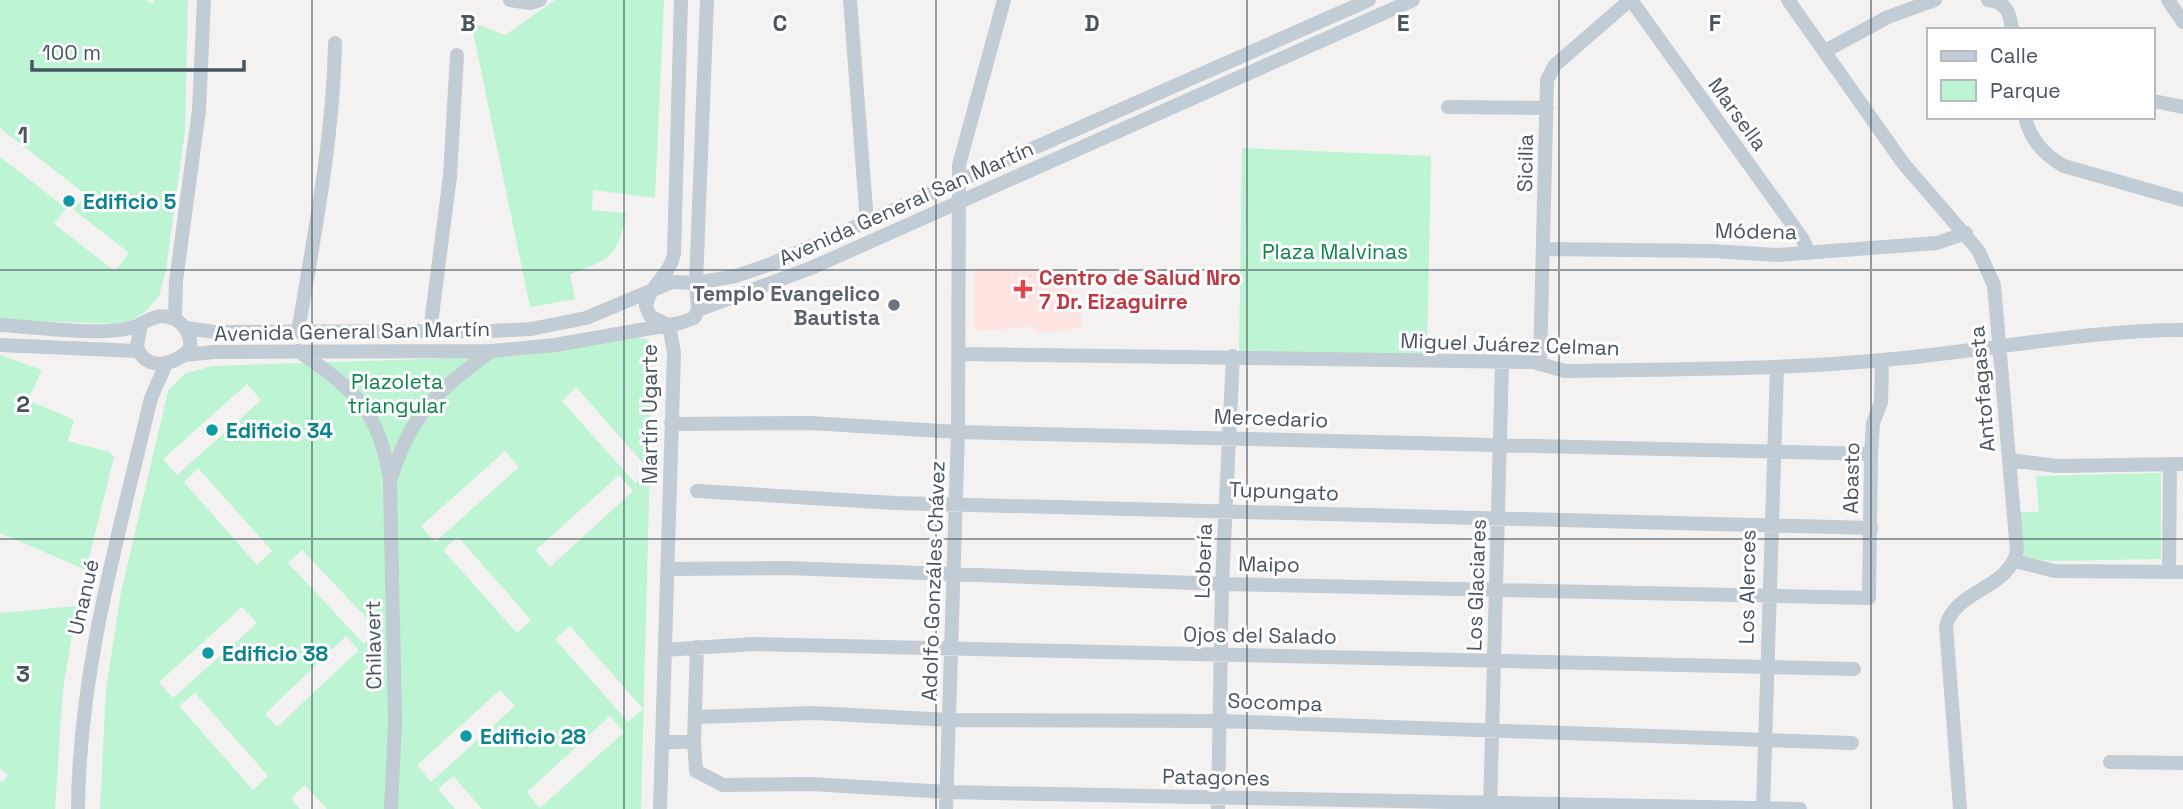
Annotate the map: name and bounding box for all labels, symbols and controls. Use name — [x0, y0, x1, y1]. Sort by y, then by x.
text: B — [460, 8, 476, 38]
text: C — [773, 8, 787, 38]
text: D — [1084, 8, 1100, 38]
text: E — [1397, 8, 1409, 38]
text: F — [1709, 8, 1721, 38]
scale bar — [32, 28, 243, 72]
legend — [1927, 28, 2155, 119]
text: 100 m — [42, 39, 101, 66]
text: Calle — [1990, 42, 2038, 69]
street label: Marsella — [1702, 72, 1774, 156]
text: Parque — [1990, 77, 2061, 104]
text: 1 — [18, 120, 28, 150]
street label: Sicilia — [1511, 134, 1539, 192]
street label: Avenida General San Martín — [774, 135, 1038, 271]
place label: Edificio 5 — [83, 188, 176, 215]
marker: Edificio 5 — [61, 193, 77, 209]
street label: Módena — [1715, 217, 1797, 245]
park label: Plaza Malvinas — [1262, 238, 1408, 265]
place label: Centro de Salud Nro 7 Dr. Eizaguirre — [1039, 264, 1241, 315]
marker: Centro de Salud Nro 7 Dr. Eizaguirre — [1013, 279, 1033, 299]
place label: Templo Evangelico Bautista — [693, 280, 880, 331]
marker: Templo Evangelico Bautista — [886, 297, 902, 313]
street label: Avenida General San Martín — [214, 315, 490, 347]
street label: Antofagasta — [1963, 325, 2001, 453]
street label: Miguel Juárez Celman — [1400, 327, 1620, 361]
street label: Martín Ugarte — [636, 344, 663, 484]
park label: Plazoleta triangular — [347, 368, 447, 419]
text: 2 — [16, 389, 30, 419]
street label: Mercedario — [1213, 403, 1329, 433]
place label: Edificio 34 — [226, 417, 333, 444]
marker: Edificio 34 — [204, 422, 220, 438]
street label: Abasto — [1837, 442, 1865, 514]
street label: Adolfo Gonzáles Chávez — [915, 460, 951, 702]
street label: Tupungato — [1229, 476, 1339, 506]
street label: Los Glaciares — [1460, 518, 1492, 652]
street label: Lobería — [1188, 523, 1218, 599]
street label: Los Alerces — [1732, 529, 1762, 645]
street label: Maipo — [1238, 550, 1300, 578]
street label: Unanué — [61, 556, 105, 638]
street label: Chilavert — [359, 600, 387, 690]
street label: Ojos del Salado — [1183, 620, 1337, 650]
place label: Edificio 38 — [222, 640, 329, 667]
marker: Edificio 38 — [200, 645, 216, 661]
text: 3 — [16, 659, 30, 689]
street label: Socompa — [1227, 687, 1323, 717]
place label: Edificio 28 — [480, 723, 586, 750]
marker: Edificio 28 — [458, 728, 474, 744]
street label: Patagones — [1162, 763, 1270, 791]

